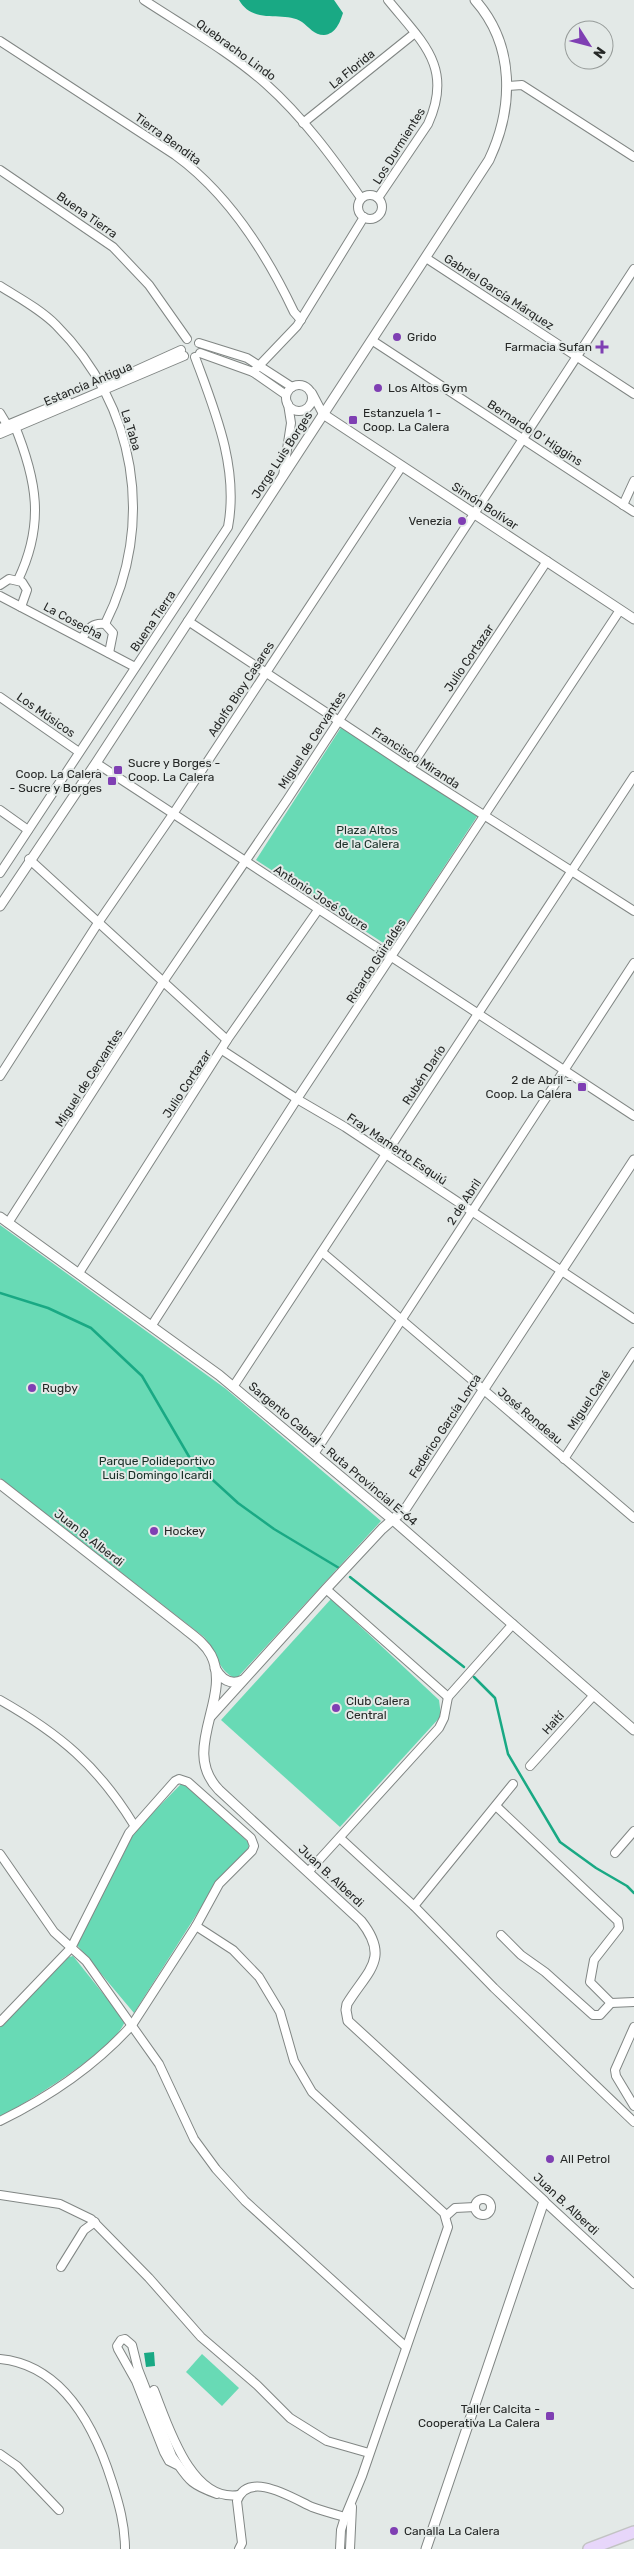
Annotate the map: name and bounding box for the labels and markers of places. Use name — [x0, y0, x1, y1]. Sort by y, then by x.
place label: Grido — [407, 330, 437, 344]
marker: Grido — [391, 331, 403, 343]
place label: Farmacia Sufan — [505, 340, 592, 354]
marker: Farmacia Sufan — [596, 341, 608, 353]
place label: Los Altos Gym — [388, 381, 467, 395]
marker: Los Altos Gym — [372, 382, 384, 394]
place label: Estanzuela 1 - Coop. La Calera — [363, 406, 449, 434]
marker: Estanzuela 1 - Coop. La Calera — [347, 414, 359, 426]
place label: Venezia — [408, 514, 452, 528]
marker: Venezia — [456, 515, 468, 527]
place label: Sucre y Borges - Coop. La Calera — [128, 756, 220, 784]
marker: Sucre y Borges - Coop. La Calera — [112, 764, 124, 776]
place label: Coop. La Calera - Sucre y Borges — [10, 767, 102, 795]
marker: Coop. La Calera - Sucre y Borges — [106, 775, 118, 787]
place label: 2 de Abril - Coop. La Calera — [486, 1073, 572, 1101]
marker: 2 de Abril - Coop. La Calera — [576, 1081, 588, 1093]
place label: Rugby — [42, 1381, 78, 1395]
marker: Rugby — [26, 1382, 38, 1394]
place label: Hockey — [164, 1524, 205, 1538]
marker: Hockey — [148, 1525, 160, 1537]
place label: Club Calera Central — [346, 1694, 410, 1722]
marker: Club Calera Central — [330, 1702, 342, 1714]
place label: All Petrol — [560, 2152, 610, 2166]
marker: All Petrol — [544, 2153, 556, 2165]
place label: Taller Calcita - Cooperativa La Calera — [418, 2402, 540, 2430]
marker: Taller Calcita - Cooperativa La Calera — [544, 2410, 556, 2422]
place label: Canalla La Calera — [404, 2524, 500, 2538]
marker: Canalla La Calera — [388, 2525, 400, 2537]

